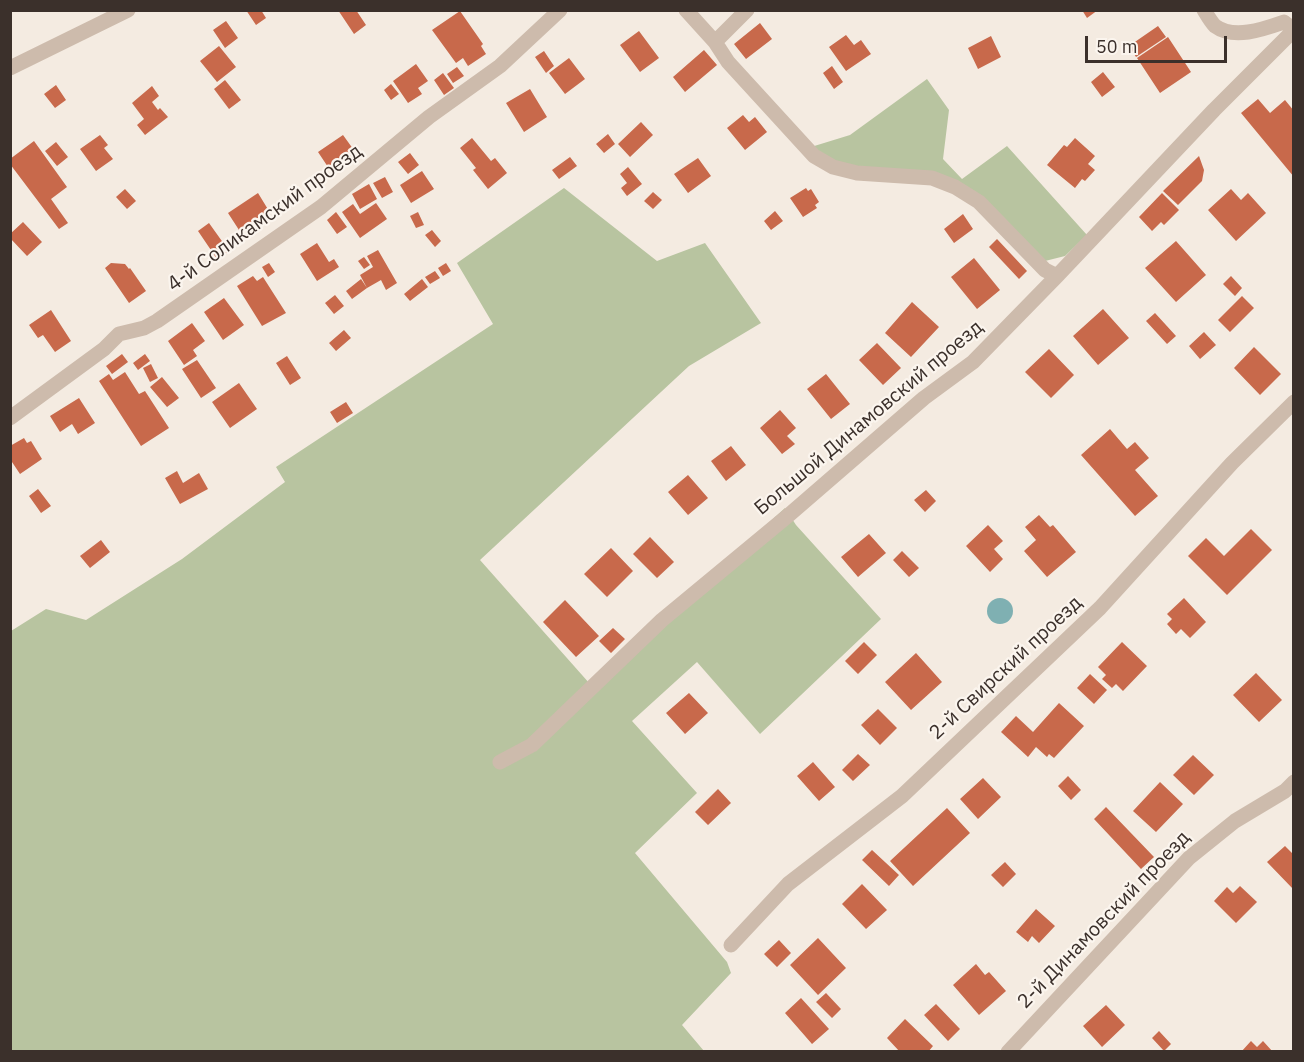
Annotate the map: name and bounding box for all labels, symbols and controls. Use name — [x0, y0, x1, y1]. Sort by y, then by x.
scale bar — [1088, 24, 1230, 62]
text: 50 m — [1096, 35, 1138, 58]
street label: 4-й Соликамский проезд — [163, 139, 367, 297]
street label: Большой Динамовский проезд — [750, 315, 988, 521]
street label: 2-й Свирский проезд — [925, 591, 1087, 745]
street label: 2-й Динамовский проезд — [1013, 826, 1195, 1014]

